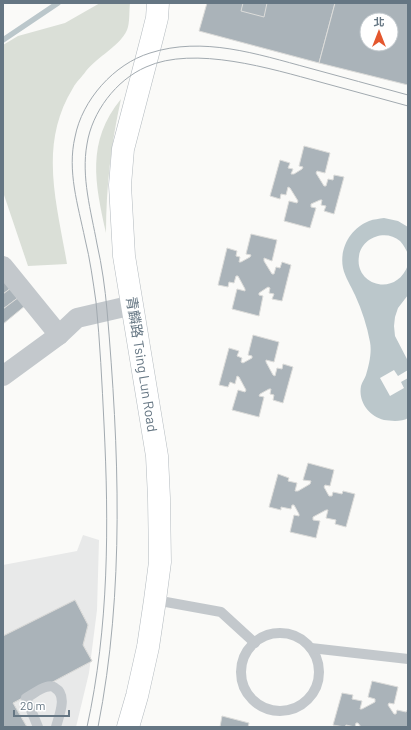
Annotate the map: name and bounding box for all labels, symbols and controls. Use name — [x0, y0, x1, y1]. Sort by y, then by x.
north arrow — [359, 12, 399, 52]
text: 北 — [374, 15, 385, 28]
street label: 青麟路 Tsing Lun Road — [123, 295, 162, 433]
scale bar — [14, 692, 69, 718]
text: 20 m — [20, 698, 46, 712]

